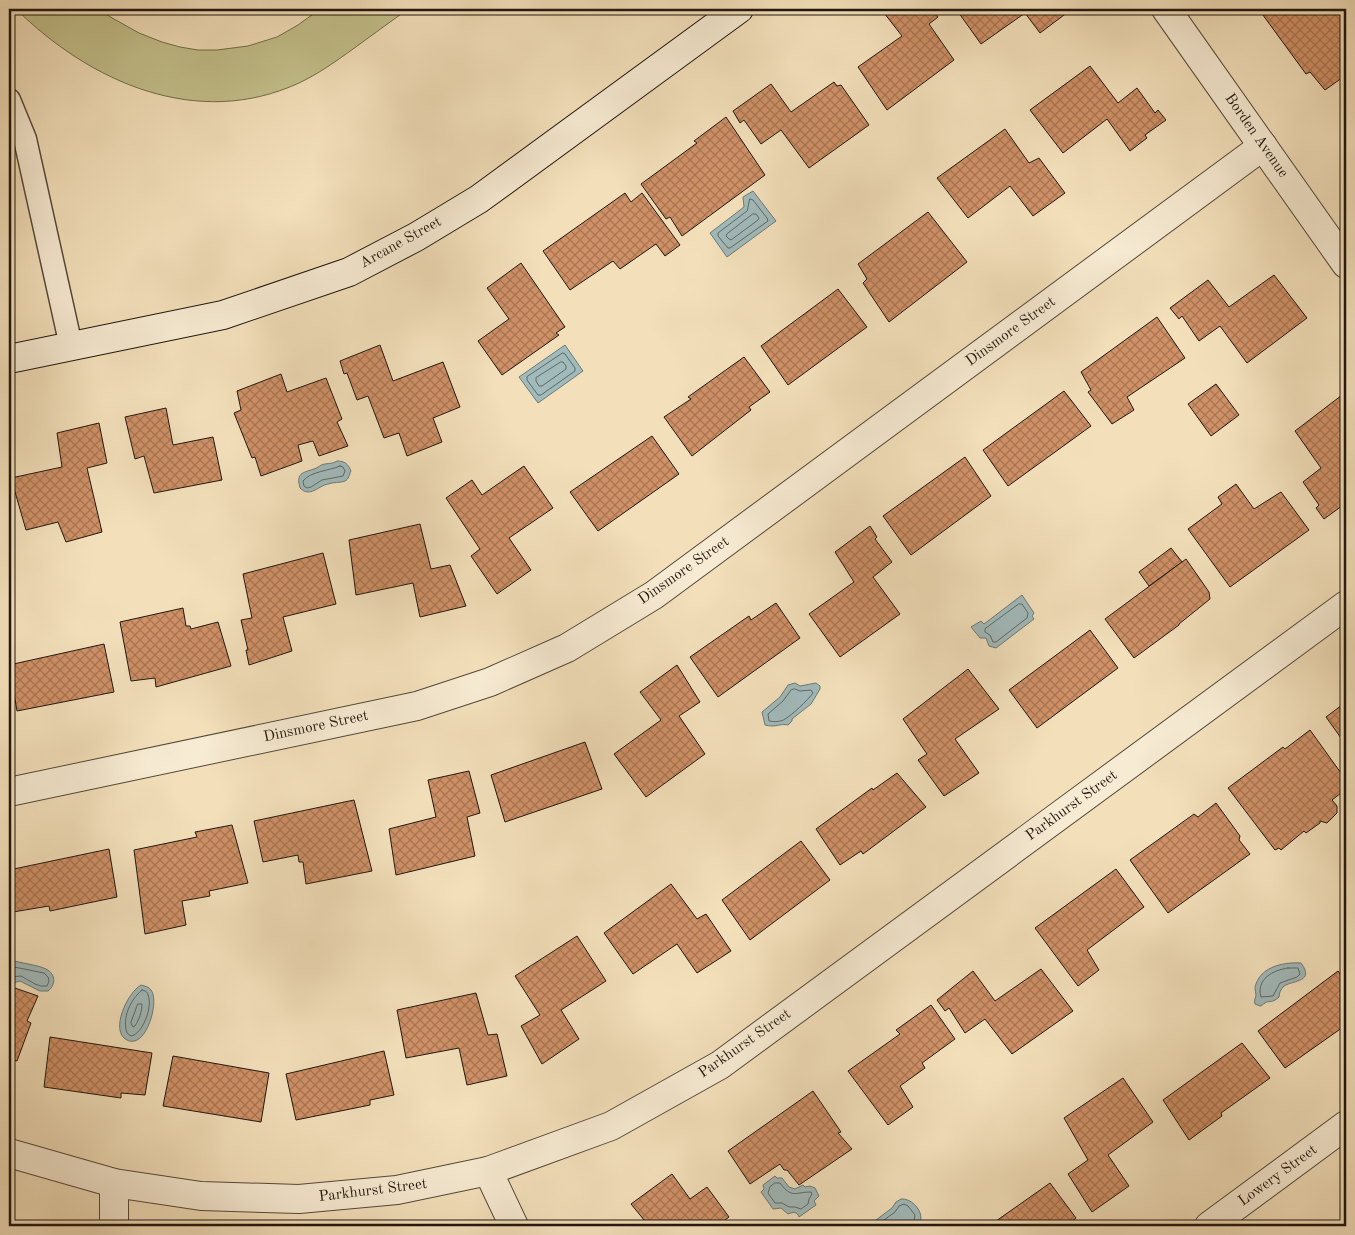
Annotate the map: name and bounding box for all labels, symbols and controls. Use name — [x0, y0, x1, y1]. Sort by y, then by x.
street label: Borden Avenue — [1222, 91, 1290, 181]
street label: Arcane Street — [358, 214, 444, 272]
street label: Dinsmore Street — [963, 295, 1059, 369]
street label: Dinsmore Street — [636, 534, 732, 608]
street label: Dinsmore Street — [262, 709, 370, 745]
street label: Parkhurst Street — [1024, 768, 1120, 844]
street label: Parkhurst Street — [696, 1007, 794, 1081]
street label: Lowery Street — [1236, 1143, 1320, 1209]
street label: Parkhurst Street — [318, 1177, 428, 1205]

